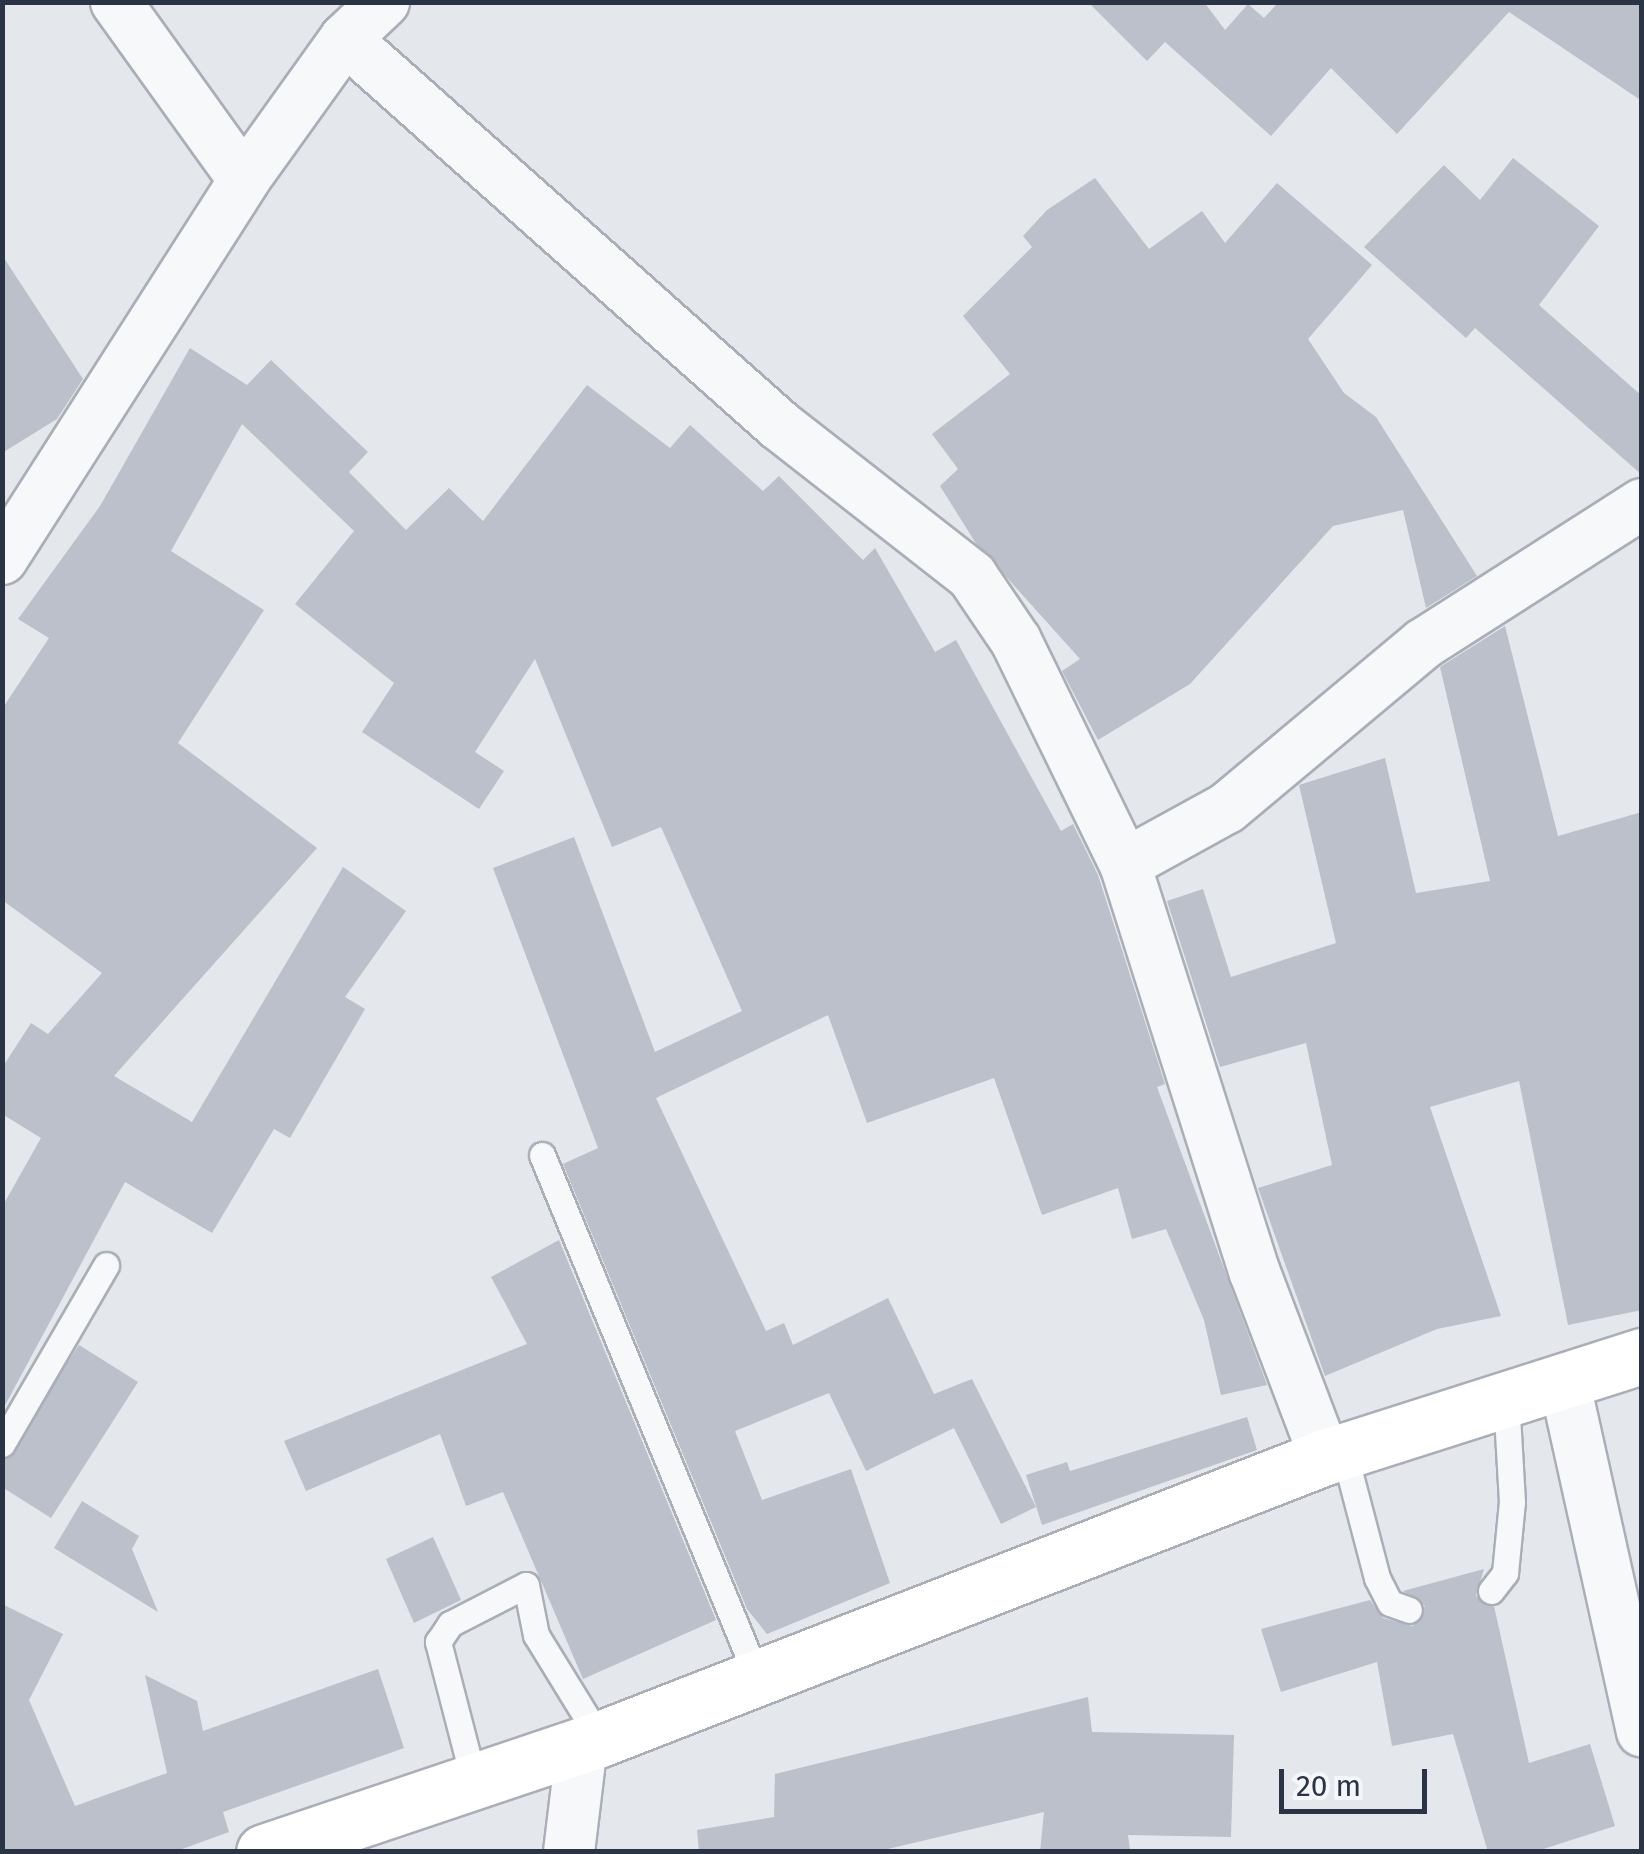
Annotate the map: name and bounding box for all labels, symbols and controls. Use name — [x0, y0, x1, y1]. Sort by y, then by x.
scale bar — [1284, 1749, 1432, 1811]
text: 20 m — [1296, 1768, 1361, 1804]

